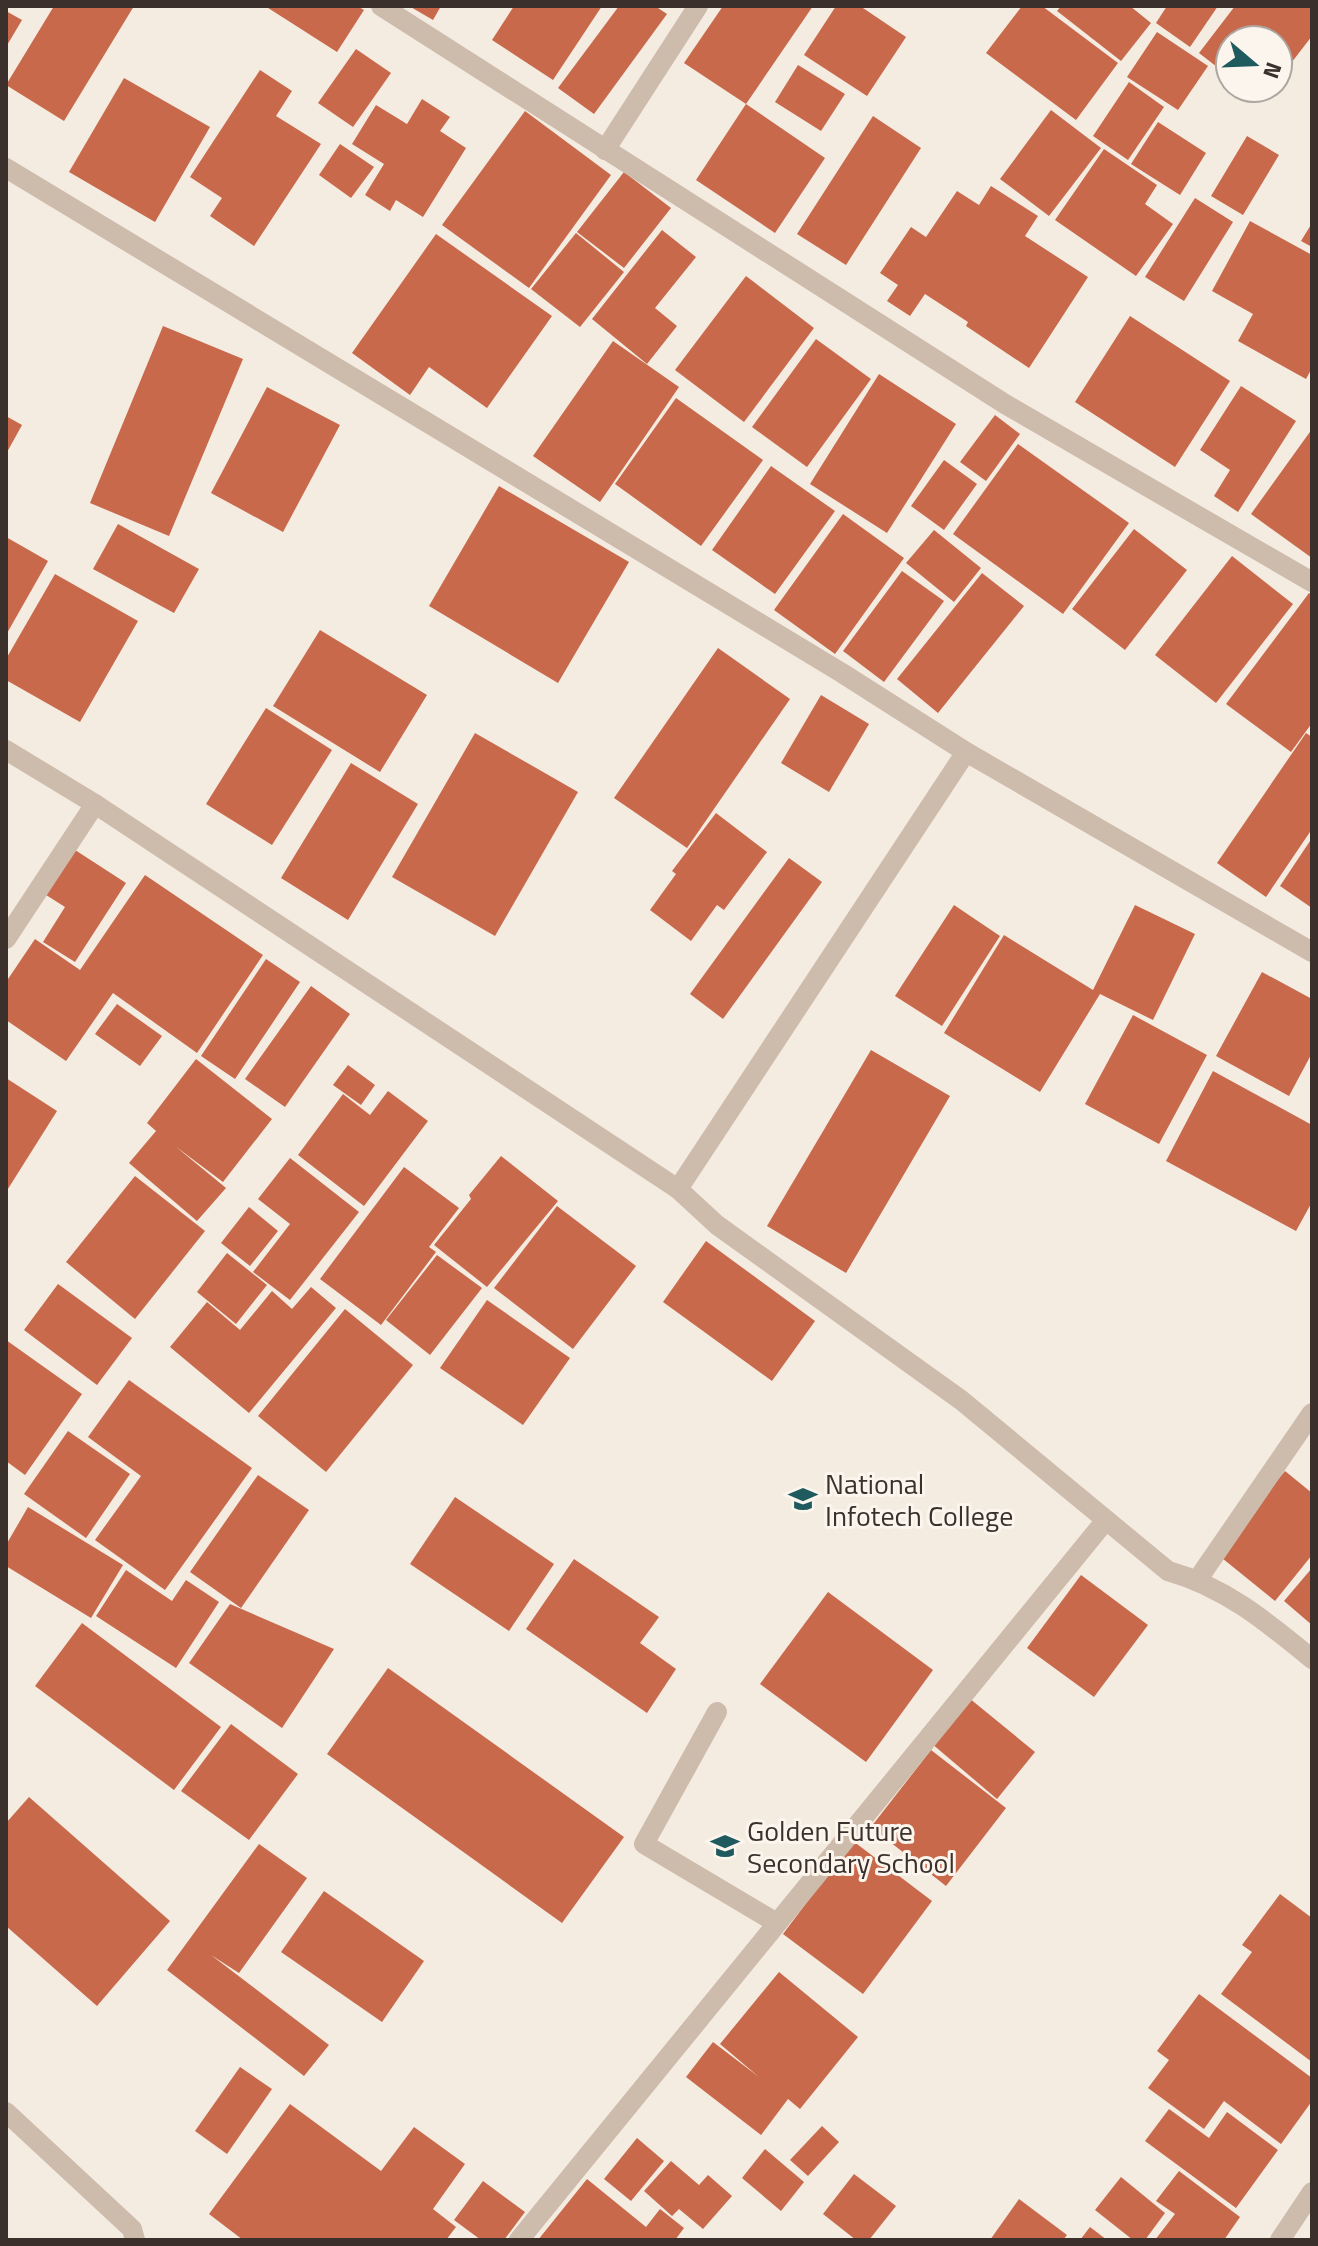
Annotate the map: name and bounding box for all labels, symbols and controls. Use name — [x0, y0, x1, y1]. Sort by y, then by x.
north arrow — [1214, 24, 1294, 104]
text: N — [1254, 58, 1291, 83]
place label: National Infotech College — [825, 1462, 1013, 1537]
school or university icon: National Infotech College — [788, 1484, 818, 1514]
place label: Golden Future Secondary School — [747, 1809, 955, 1884]
school or university icon: Golden Future Secondary School — [710, 1831, 740, 1861]

